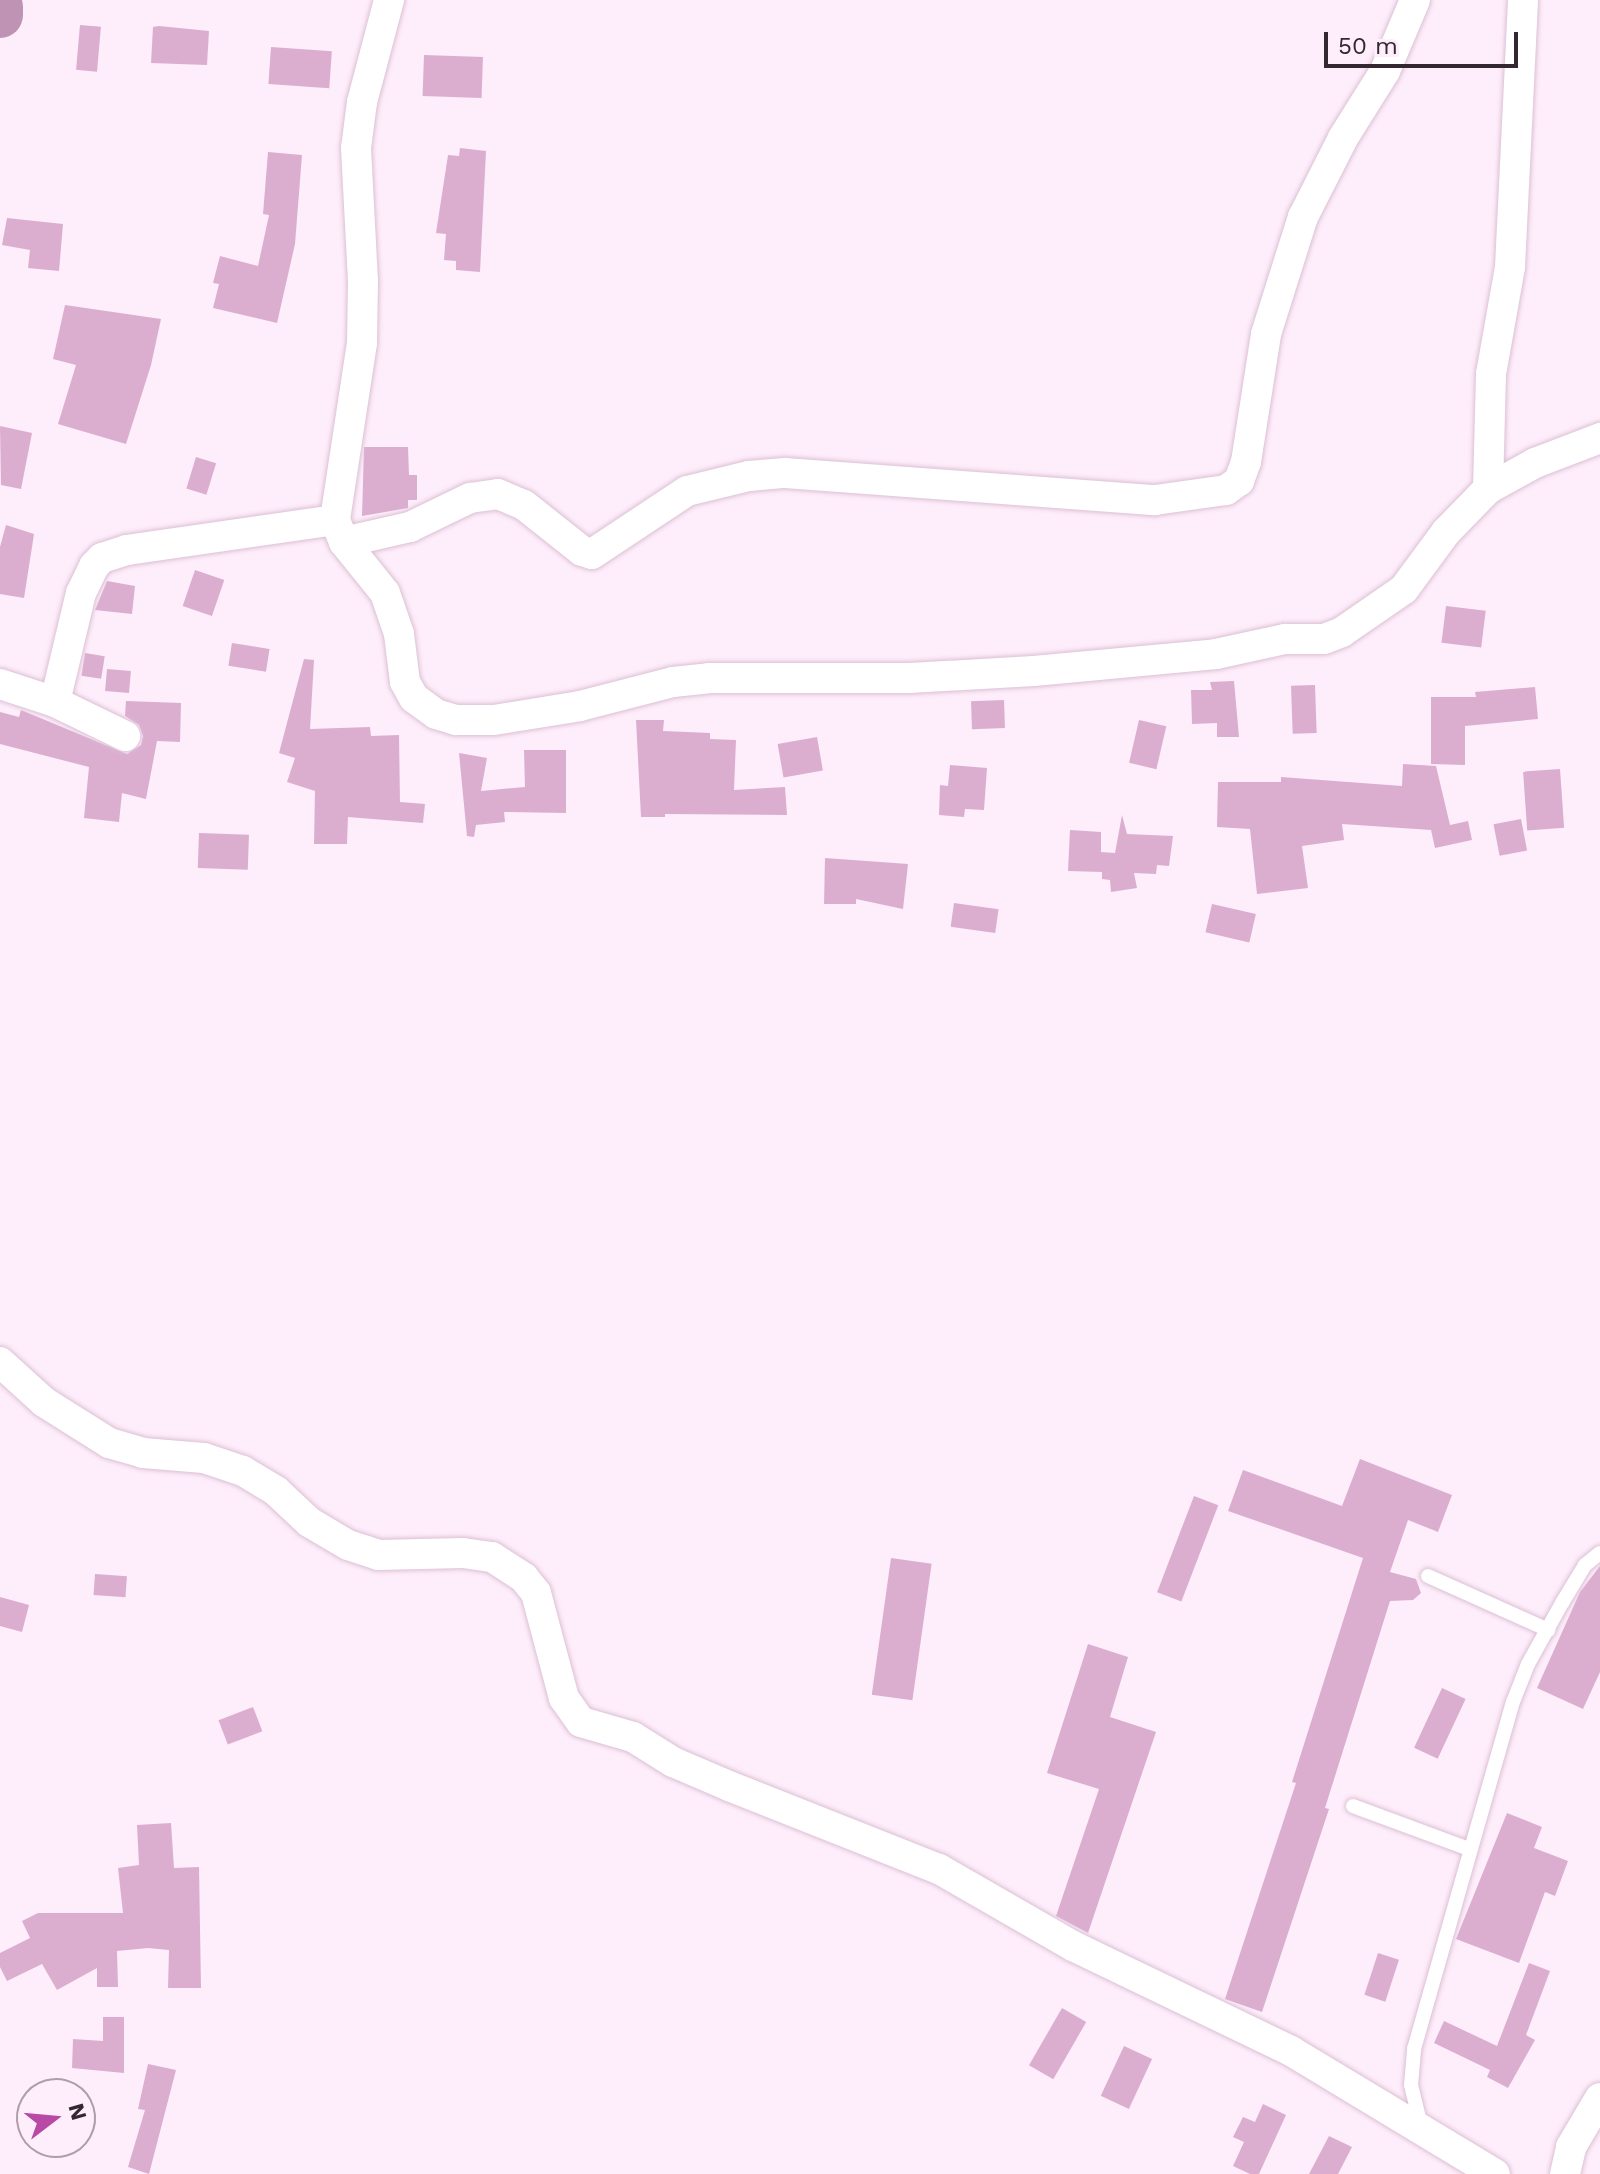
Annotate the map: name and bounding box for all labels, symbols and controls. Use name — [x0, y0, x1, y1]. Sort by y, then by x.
scale bar — [1328, 16, 1522, 66]
text: 50 m — [1338, 32, 1398, 60]
north arrow — [16, 2078, 96, 2158]
text: N — [63, 2101, 92, 2123]

